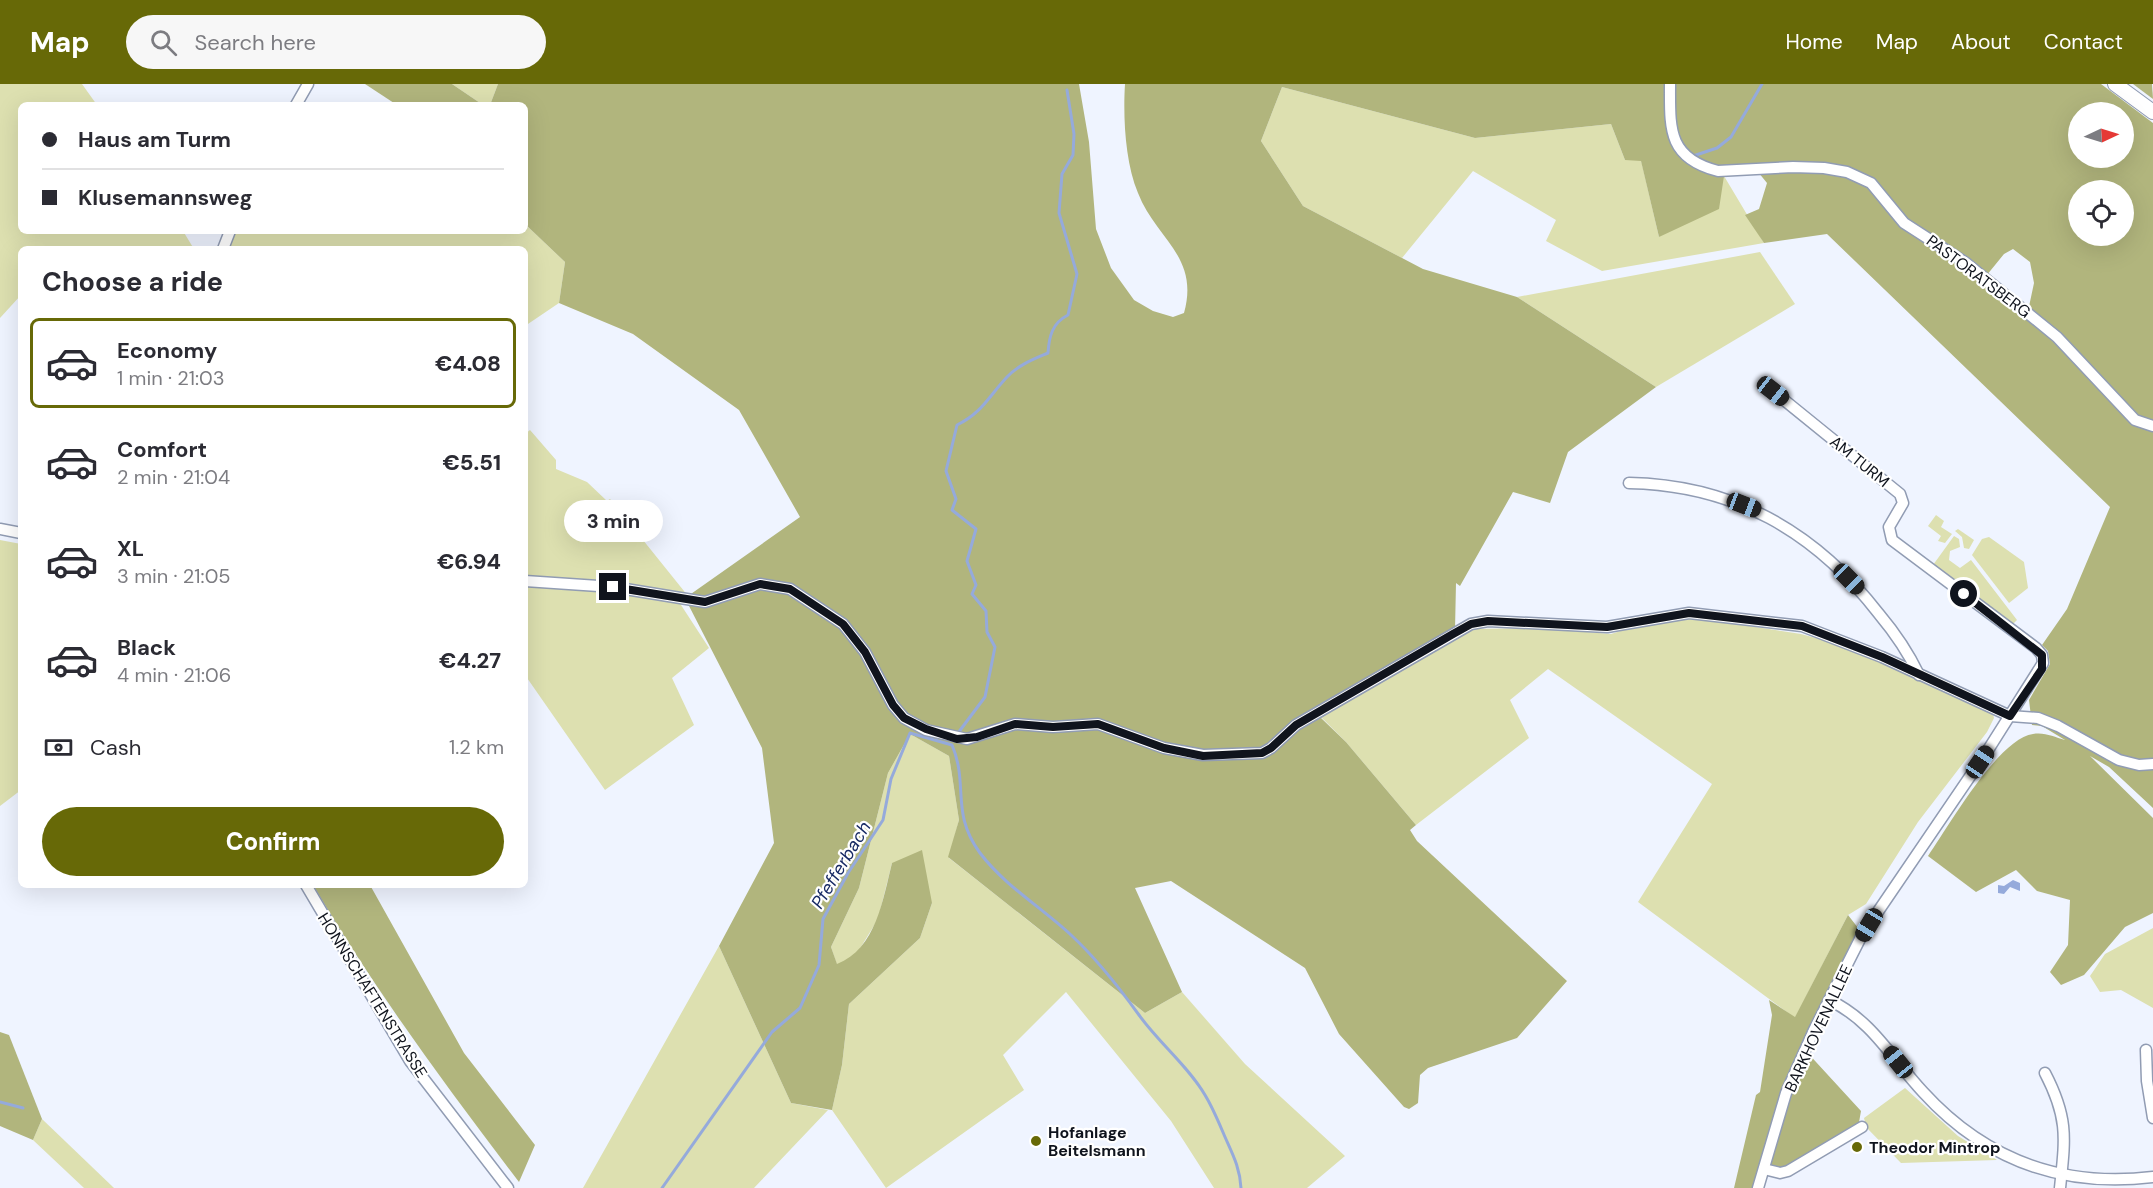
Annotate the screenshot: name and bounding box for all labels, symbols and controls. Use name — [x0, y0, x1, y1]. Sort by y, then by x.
search box — [126, 15, 546, 69]
text: Map — [30, 24, 90, 61]
icon: search — [147, 26, 180, 59]
text: Search here — [195, 28, 316, 57]
text: Home — [1785, 28, 1843, 56]
text: Map — [1876, 28, 1918, 56]
text: About — [1951, 28, 2011, 56]
text: Contact — [2044, 28, 2123, 56]
north arrow — [2068, 102, 2134, 168]
map controls — [2068, 102, 2134, 246]
text: Haus am Turm — [78, 125, 231, 154]
button: locate — [2068, 180, 2134, 246]
text: Klusemannsweg — [78, 183, 253, 212]
street label: PASTORATSBERG — [1922, 230, 2035, 323]
text: Choose a ride — [42, 264, 223, 299]
icon: car — [45, 336, 99, 390]
text: Economy — [117, 336, 217, 365]
text: €4.08 — [435, 349, 501, 378]
text: 1 min · 21:03 — [117, 365, 225, 391]
car — [1753, 373, 1793, 409]
street label: AM TURM — [1826, 431, 1894, 492]
icon: car — [45, 435, 99, 489]
text: Comfort — [117, 435, 207, 464]
text: €5.51 — [442, 448, 501, 477]
text: 2 min · 21:04 — [117, 464, 230, 490]
car — [1724, 490, 1764, 520]
callout: 3 min — [564, 500, 662, 542]
text: 3 min — [587, 508, 640, 534]
icon: car — [45, 534, 99, 588]
text: XL — [117, 534, 144, 563]
text: €6.94 — [437, 547, 501, 576]
car — [1830, 560, 1868, 598]
text: 3 min · 21:05 — [117, 563, 231, 589]
route end — [599, 573, 626, 600]
route start — [1950, 580, 1977, 607]
icon: car — [45, 633, 99, 687]
text: Black — [117, 633, 176, 662]
text: €4.27 — [439, 646, 501, 675]
text: 4 min · 21:06 — [117, 662, 231, 688]
icon: cash — [42, 731, 75, 764]
text: Cash — [90, 733, 141, 762]
text: 1.2 km — [449, 734, 504, 760]
car — [1962, 742, 1998, 782]
button: Confirm — [42, 807, 504, 876]
water label: Pfefferbach — [806, 817, 876, 913]
car — [1852, 905, 1886, 945]
street label: HONNSCHAFTENSTRASSE — [313, 909, 432, 1082]
street label: BARKHOVENALLEE — [1780, 961, 1857, 1095]
car — [1880, 1042, 1916, 1082]
place label: Hofanlage Beitelsmann — [1048, 1122, 1146, 1161]
marker: Hofanlage Beitelsmann — [1029, 1134, 1043, 1148]
place label: Theodor Mintrop — [1869, 1137, 2000, 1158]
marker: Theodor Mintrop — [1850, 1140, 1864, 1154]

